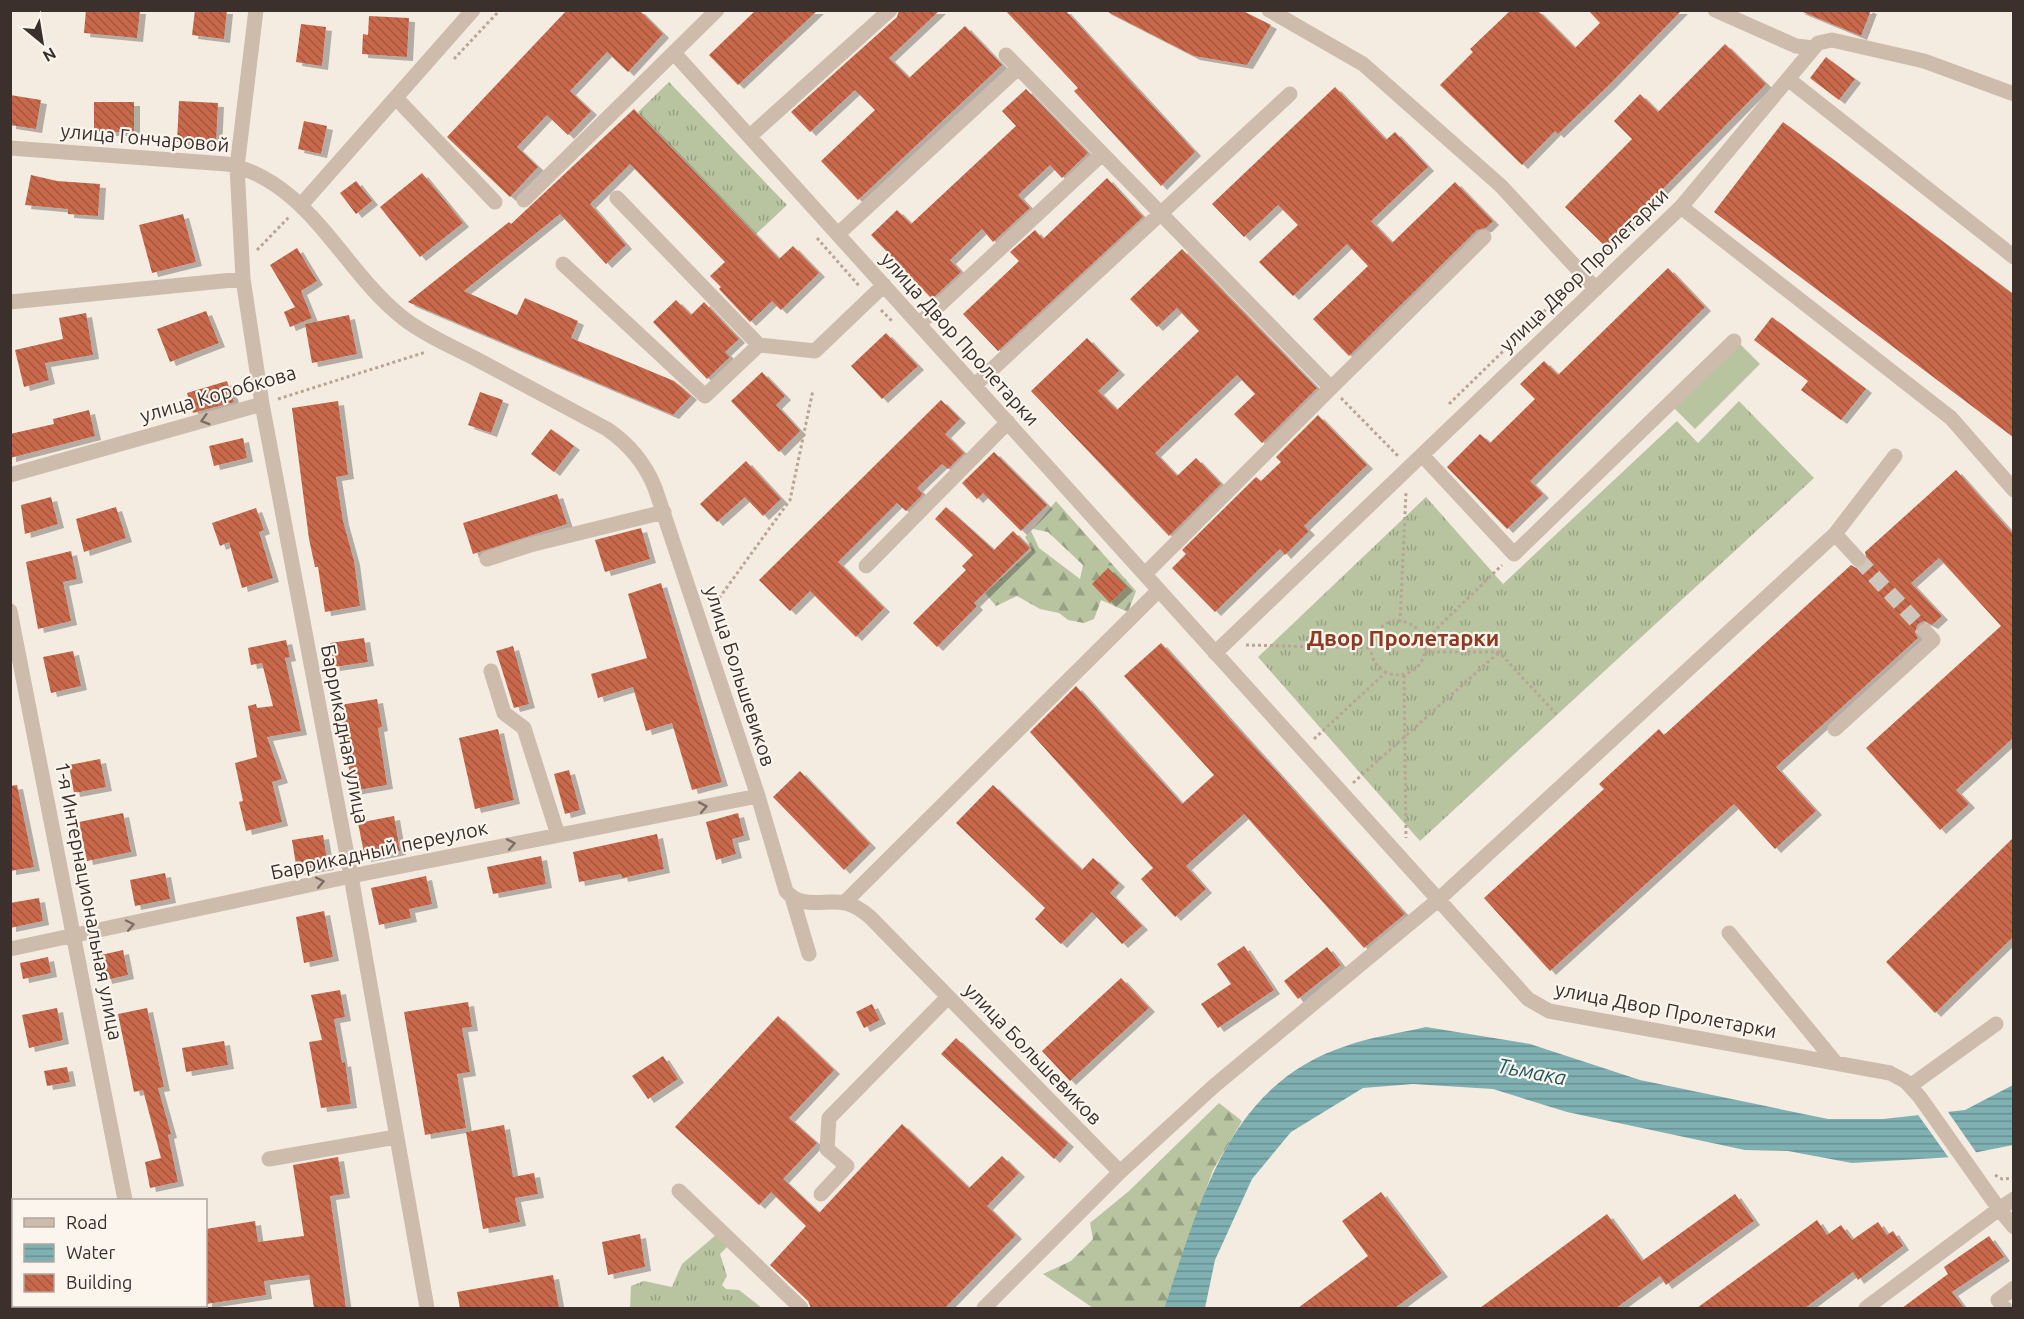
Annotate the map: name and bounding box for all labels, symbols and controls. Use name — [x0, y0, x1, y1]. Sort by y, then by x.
north arrow — [12, 12, 72, 72]
text: N — [40, 44, 59, 66]
street label: улица Гончаровой — [60, 119, 230, 156]
street label: улица Двор Пролетарки — [1495, 183, 1673, 356]
street label: улица Двор Пролетарки — [876, 247, 1044, 430]
street label: улица Коробкова — [137, 360, 298, 427]
one-way arrow — [200, 413, 211, 425]
street label: улица Большевиков — [700, 583, 780, 769]
district label: Двор Пролетарки — [1307, 625, 1499, 650]
street label: Баррикадная улица — [317, 642, 374, 826]
street label: 1-я Интернациональная улица — [51, 760, 128, 1042]
one-way arrow — [697, 801, 707, 814]
street label: Баррикадный переулок — [268, 815, 490, 884]
one-way arrow — [506, 838, 516, 851]
one-way arrow — [315, 877, 325, 890]
one-way arrow — [124, 919, 134, 932]
street label: улица Двор Пролетарки — [1553, 977, 1779, 1042]
street label: улица Большевиков — [960, 978, 1107, 1129]
water label: Тьмака — [1496, 1053, 1569, 1089]
legend — [12, 1199, 207, 1307]
text: Road — [66, 1212, 108, 1232]
text: Water — [66, 1242, 116, 1262]
text: Building — [66, 1272, 132, 1292]

